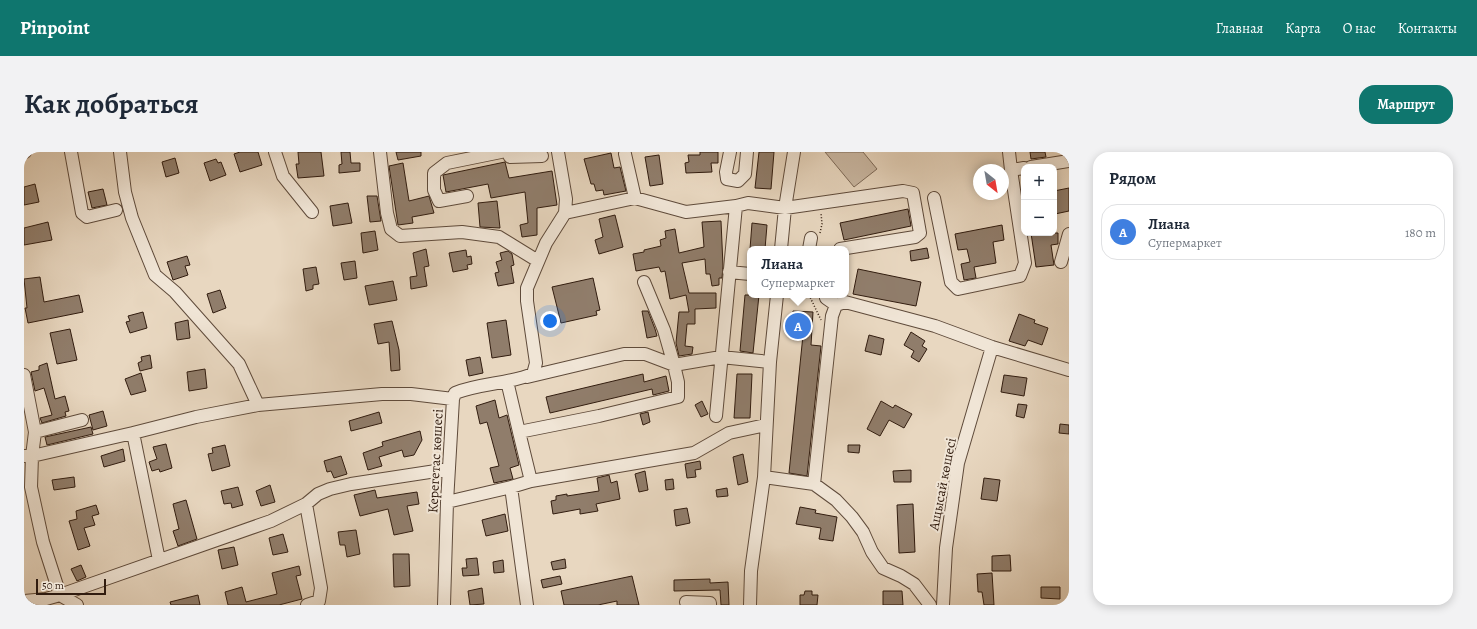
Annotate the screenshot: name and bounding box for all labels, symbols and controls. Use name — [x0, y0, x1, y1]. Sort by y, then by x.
text: Pinpoint — [20, 15, 90, 41]
text: Главная — [1216, 19, 1263, 38]
text: Карта — [1285, 19, 1321, 38]
text: О нас — [1343, 19, 1376, 38]
text: Контакты — [1398, 19, 1457, 38]
text: Как добраться — [24, 85, 199, 123]
button: Маршрут — [1359, 85, 1453, 124]
north arrow — [973, 164, 1009, 200]
map controls — [1021, 164, 1057, 236]
button: + — [1021, 164, 1057, 200]
text: Рядом — [1109, 167, 1156, 190]
button: − — [1021, 200, 1057, 236]
text: Лиана — [1148, 214, 1190, 234]
text: A — [1119, 224, 1127, 241]
text: 180 m — [1405, 224, 1436, 241]
text: Супермаркет — [1148, 234, 1222, 251]
popup — [747, 246, 849, 298]
text: Лиана — [761, 254, 803, 274]
text: Супермаркет — [761, 274, 835, 291]
your location — [540, 311, 560, 331]
pin: A — [785, 311, 811, 341]
street label: Керегетас көшесі — [423, 408, 448, 514]
street label: Ащысай көшесі — [924, 436, 961, 533]
scale bar — [36, 577, 106, 596]
text: 50 m — [42, 578, 64, 593]

